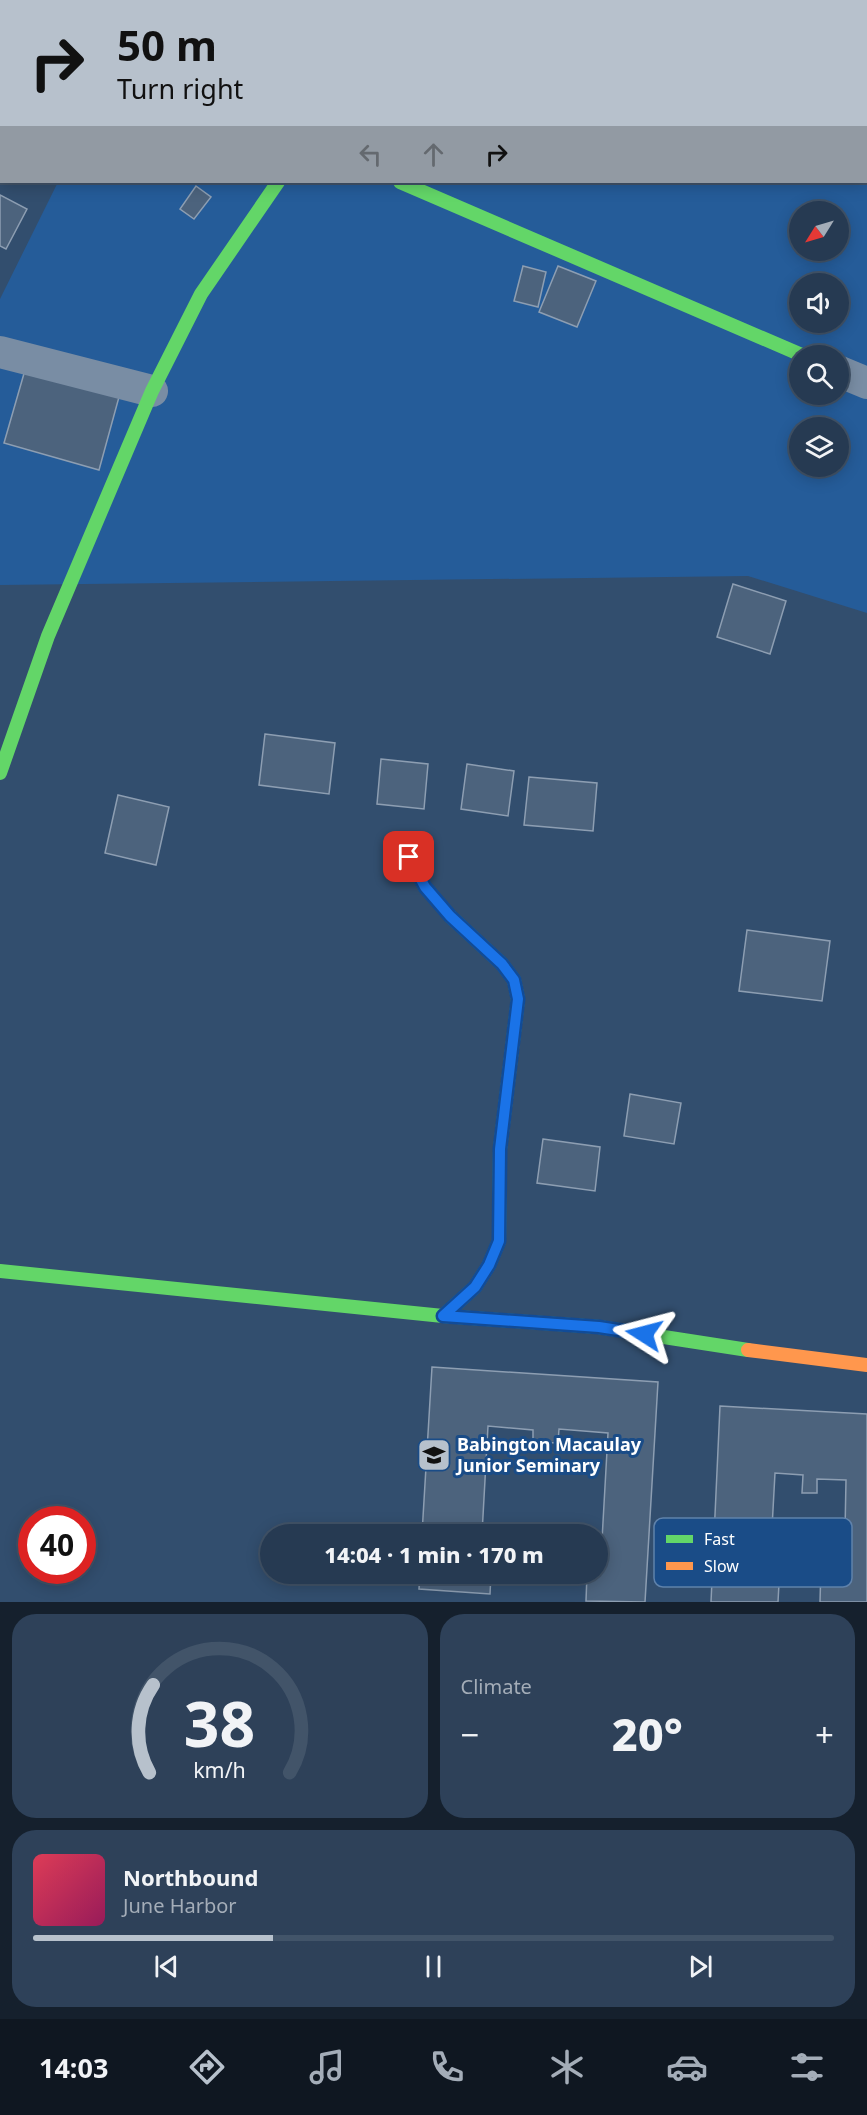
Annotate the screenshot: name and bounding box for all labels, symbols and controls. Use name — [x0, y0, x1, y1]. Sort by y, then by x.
text: 50 m — [117, 16, 217, 73]
icon: right — [18, 24, 96, 102]
text: Turn right — [117, 70, 243, 107]
icon: left — [354, 138, 387, 171]
icon: ahead — [417, 138, 450, 171]
icon: right — [480, 138, 513, 171]
north arrow — [789, 201, 849, 261]
map controls — [789, 201, 849, 477]
button: sound — [789, 273, 849, 333]
button: search — [789, 345, 849, 405]
button: layers — [789, 417, 849, 477]
pin — [383, 831, 434, 882]
icon: arrive — [392, 840, 425, 873]
position arrow — [612, 1302, 676, 1366]
place label: Babington Macaulay Junior Seminary — [455, 1432, 642, 1477]
school or university icon: Babington Macaulay Junior Seminary — [416, 1437, 452, 1473]
speed limit sign: 40 — [18, 1506, 96, 1584]
legend — [654, 1518, 852, 1587]
text: Fast — [704, 1528, 735, 1550]
text: 14:04 · 1 min · 170 m — [324, 1539, 544, 1569]
text: Slow — [704, 1555, 739, 1577]
text: Climate — [461, 1673, 532, 1700]
text: 38 — [184, 1680, 255, 1765]
text: 20° — [612, 1703, 683, 1764]
text: − — [461, 1712, 479, 1757]
text: + — [815, 1712, 834, 1757]
text: km/h — [193, 1755, 246, 1784]
text: Northbound — [123, 1862, 258, 1892]
text: June Harbor — [123, 1892, 237, 1919]
icon: previous — [150, 1950, 183, 1983]
icon: pause — [417, 1950, 450, 1983]
icon: next — [684, 1950, 717, 1983]
icon: directions — [186, 2046, 228, 2088]
icon: music — [306, 2046, 348, 2088]
icon: phone — [426, 2046, 468, 2088]
icon: climate — [546, 2046, 588, 2088]
icon: car — [666, 2046, 708, 2088]
icon: filters — [786, 2046, 828, 2088]
text: 14:03 — [39, 2049, 108, 2086]

